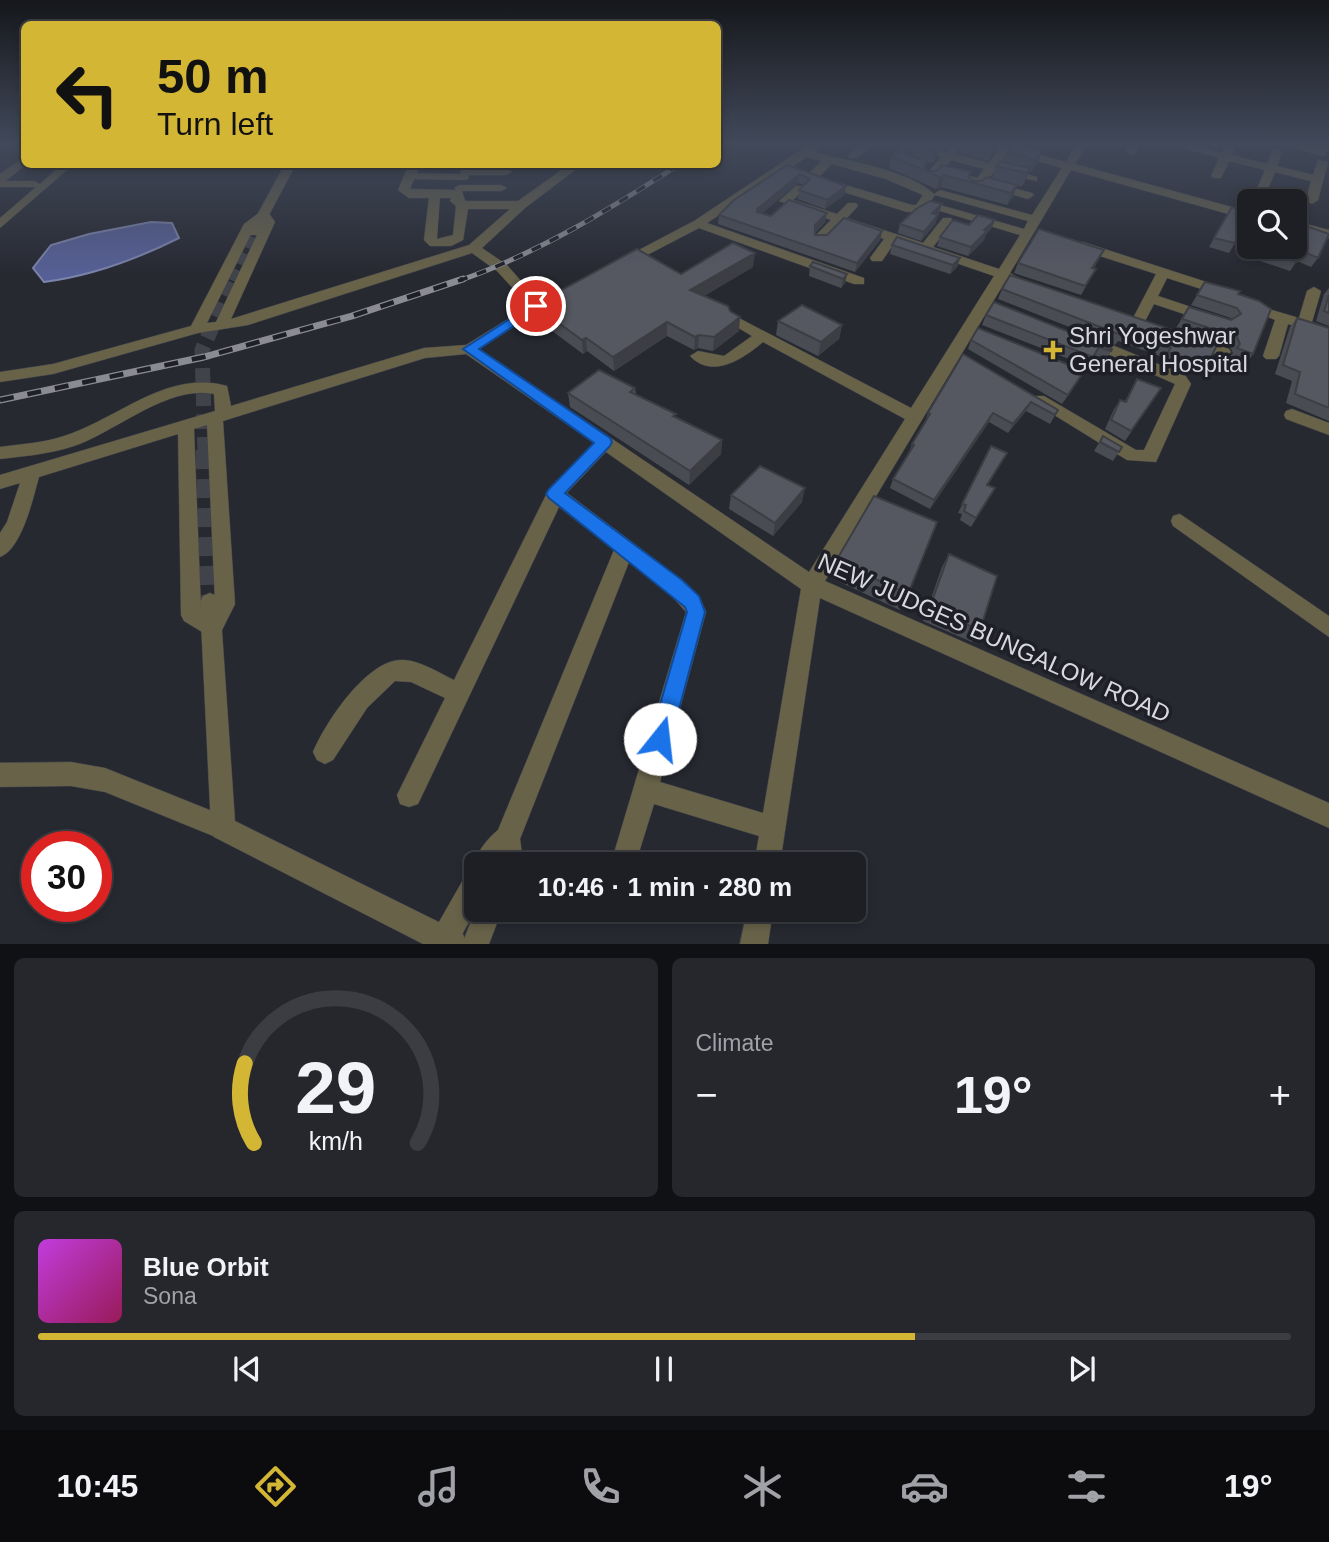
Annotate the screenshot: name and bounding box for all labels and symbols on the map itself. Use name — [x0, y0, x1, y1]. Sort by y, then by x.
pin — [506, 276, 566, 336]
place label: Shri Yogeshwar General Hospital — [1069, 322, 1248, 377]
marker: Shri Yogeshwar General Hospital — [1043, 340, 1063, 360]
street label: NEW JUDGES BUNGALOW ROAD — [814, 547, 1175, 728]
position arrow — [623, 702, 697, 776]
speed limit sign: 30 — [21, 831, 112, 922]

